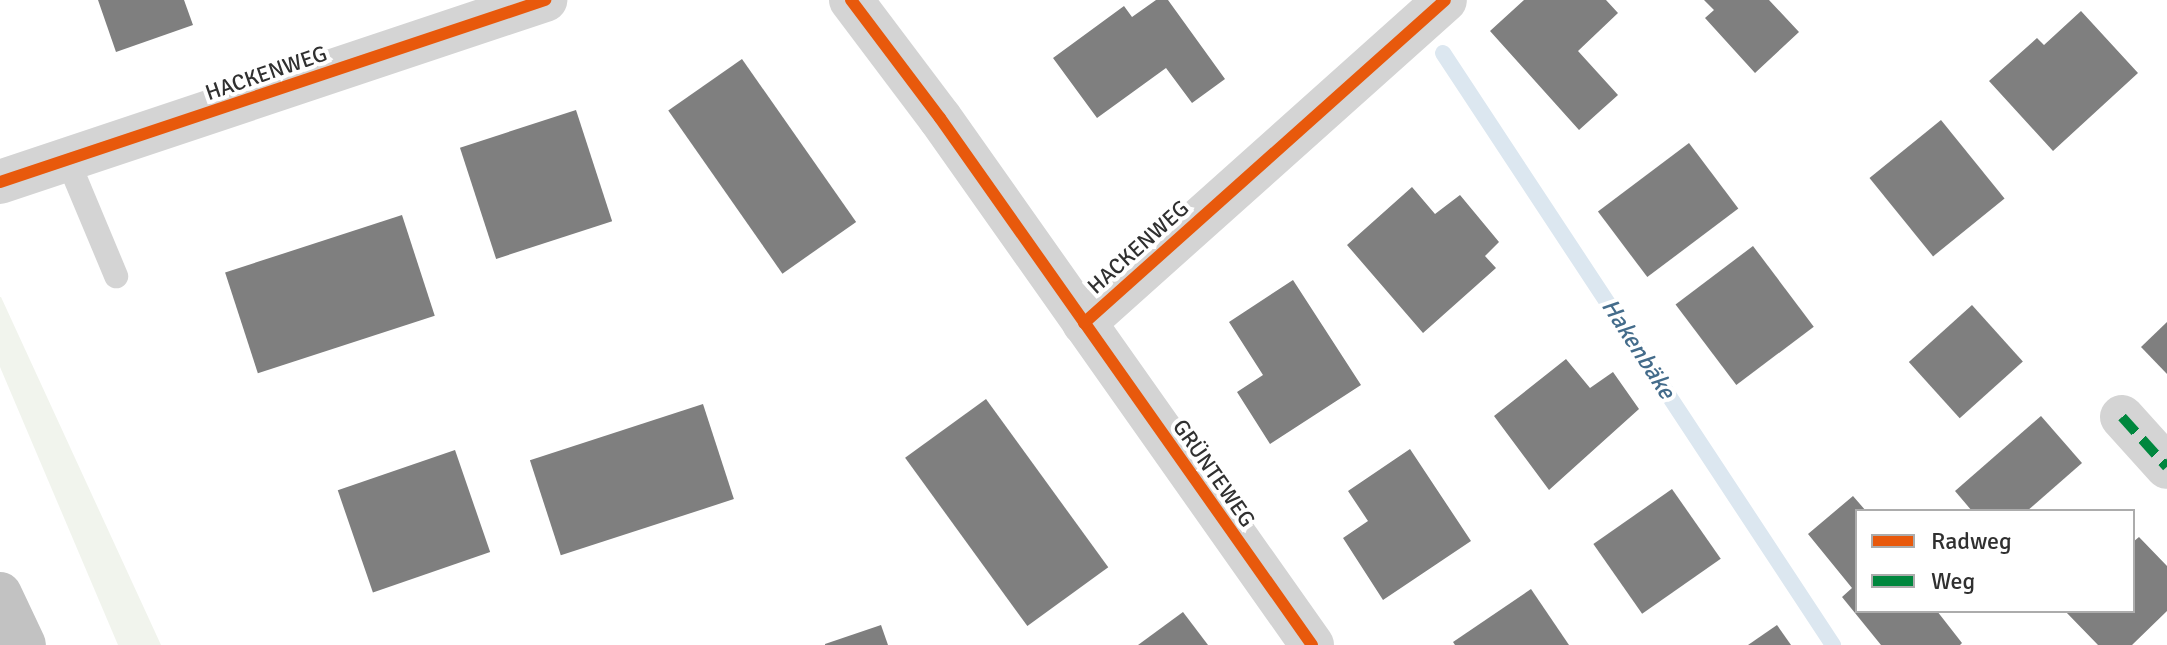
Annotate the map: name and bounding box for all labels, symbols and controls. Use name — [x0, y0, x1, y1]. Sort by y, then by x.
street label: HACKENWEG — [202, 40, 330, 106]
street label: HACKENWEG — [1082, 195, 1194, 299]
water label: Hakenbäke — [1595, 294, 1681, 404]
street label: GRÜNTEWEG — [1167, 414, 1261, 532]
legend — [1855, 509, 2135, 613]
text: Radweg — [1931, 526, 2012, 556]
text: Weg — [1931, 566, 1975, 596]

